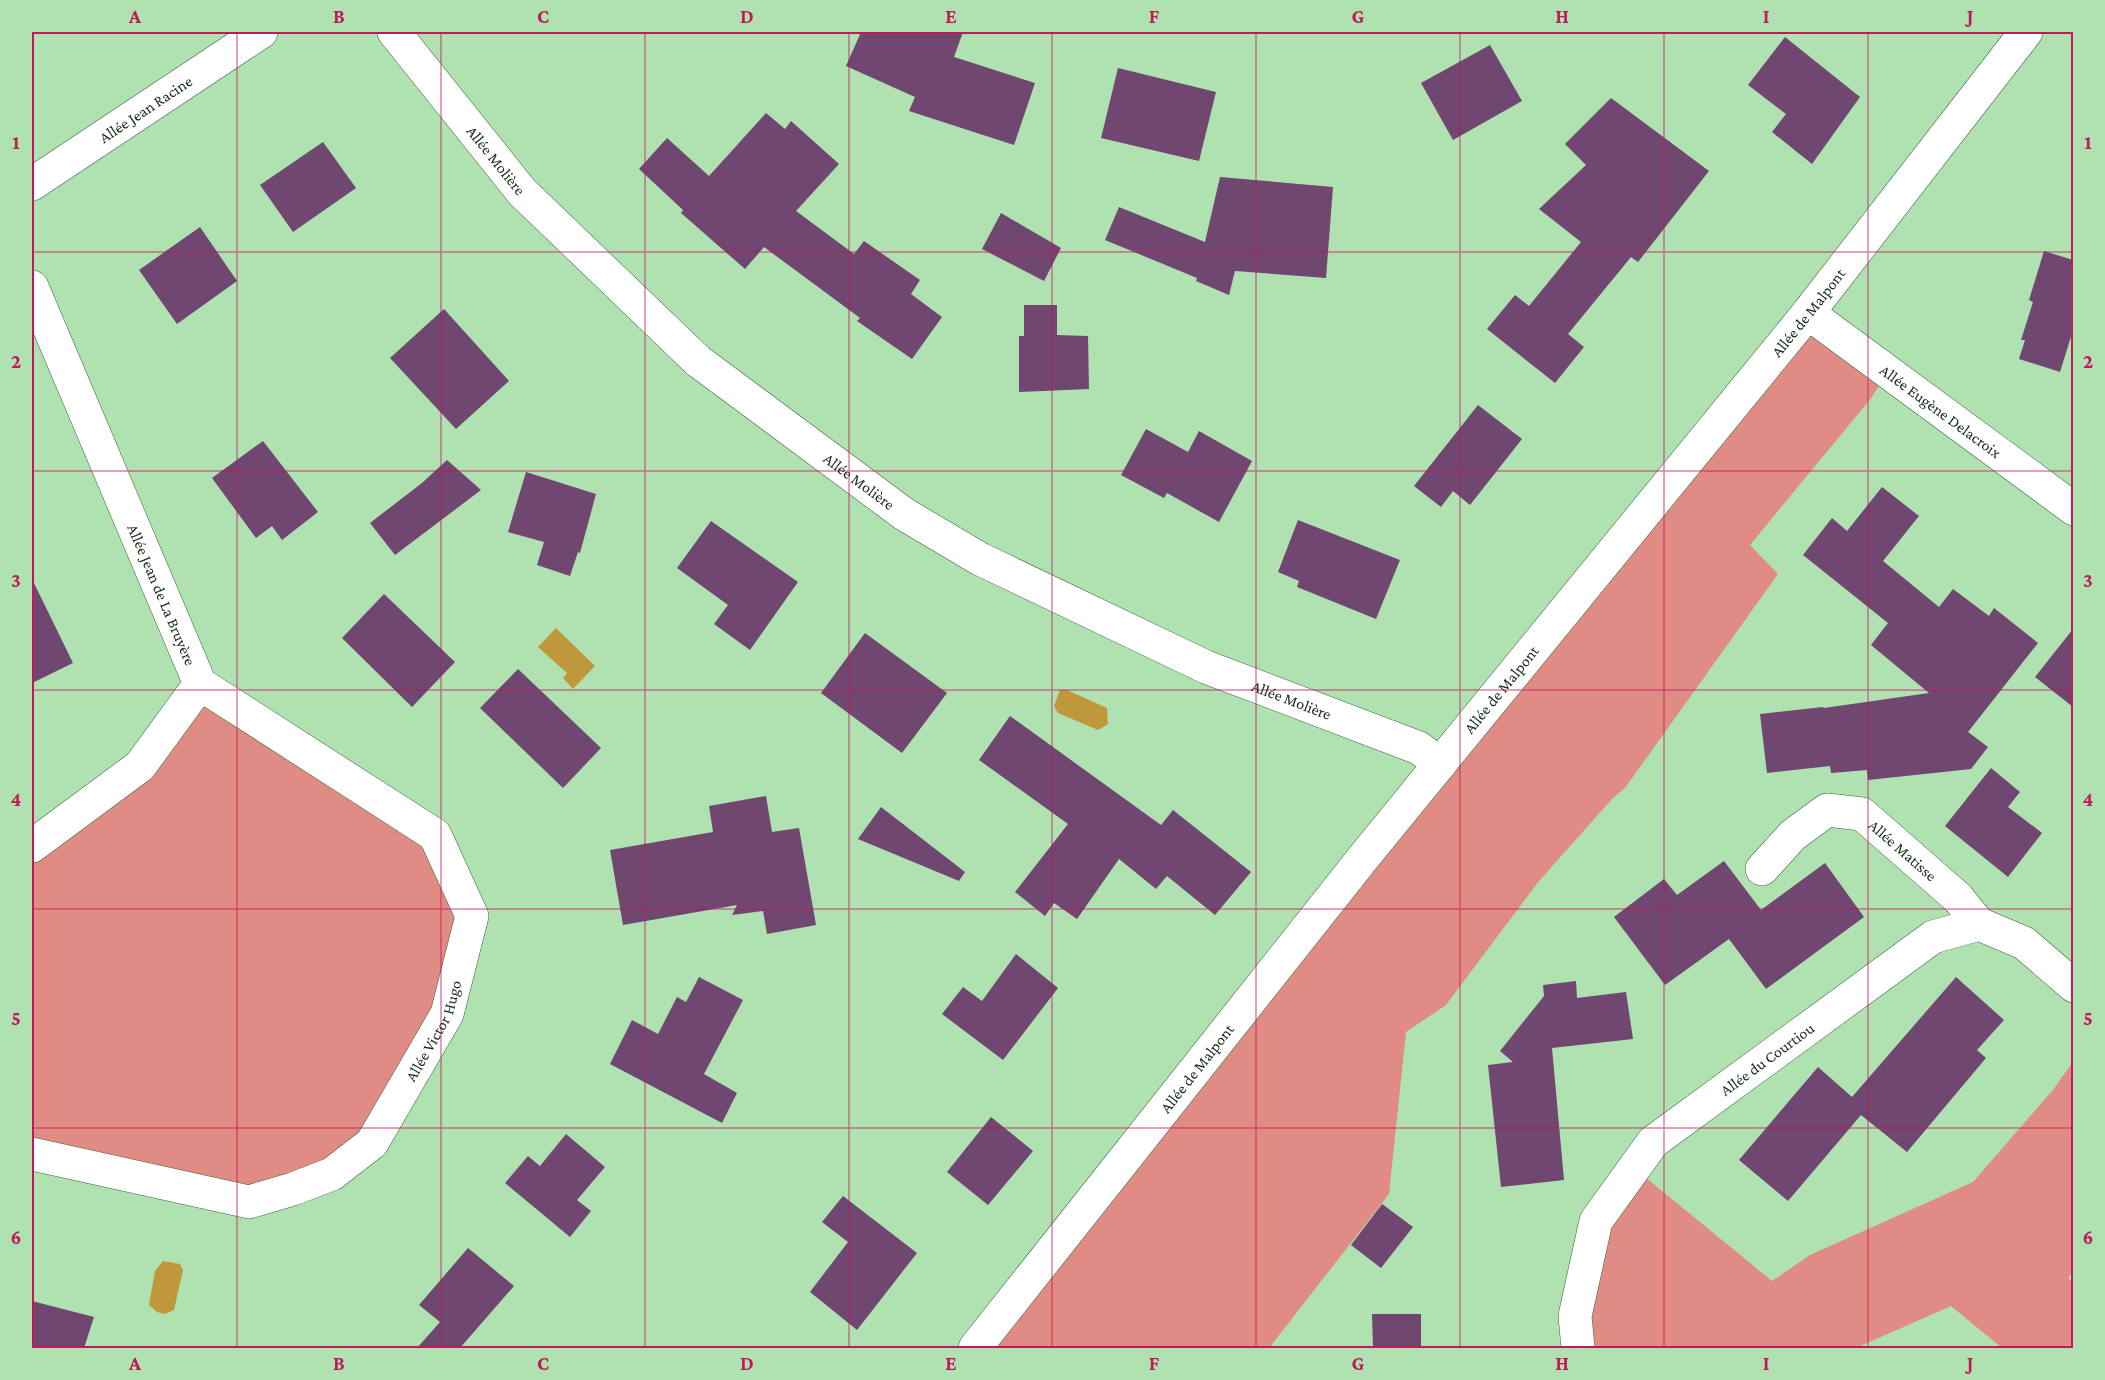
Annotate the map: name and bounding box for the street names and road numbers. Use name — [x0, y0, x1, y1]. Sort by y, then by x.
street label: Allée Jean Racine — [96, 72, 195, 146]
street label: Allée Molière — [464, 122, 529, 198]
street label: Allée de Malpont — [1767, 264, 1849, 360]
street label: Allée Eugène Delacroix — [1877, 361, 2005, 461]
street label: Allée Molière — [821, 449, 898, 513]
street label: Allée Jean de La Bruyère — [125, 521, 200, 668]
street label: Allée de Malpont — [1460, 641, 1542, 736]
street label: Allée Molière — [1250, 677, 1334, 722]
street label: Allée Matisse — [1866, 816, 1940, 884]
street label: Allée Victor Hugo — [401, 978, 464, 1084]
street label: Allée du Courtiou — [1717, 1018, 1817, 1099]
street label: Allée de Malpont — [1156, 1020, 1237, 1116]

